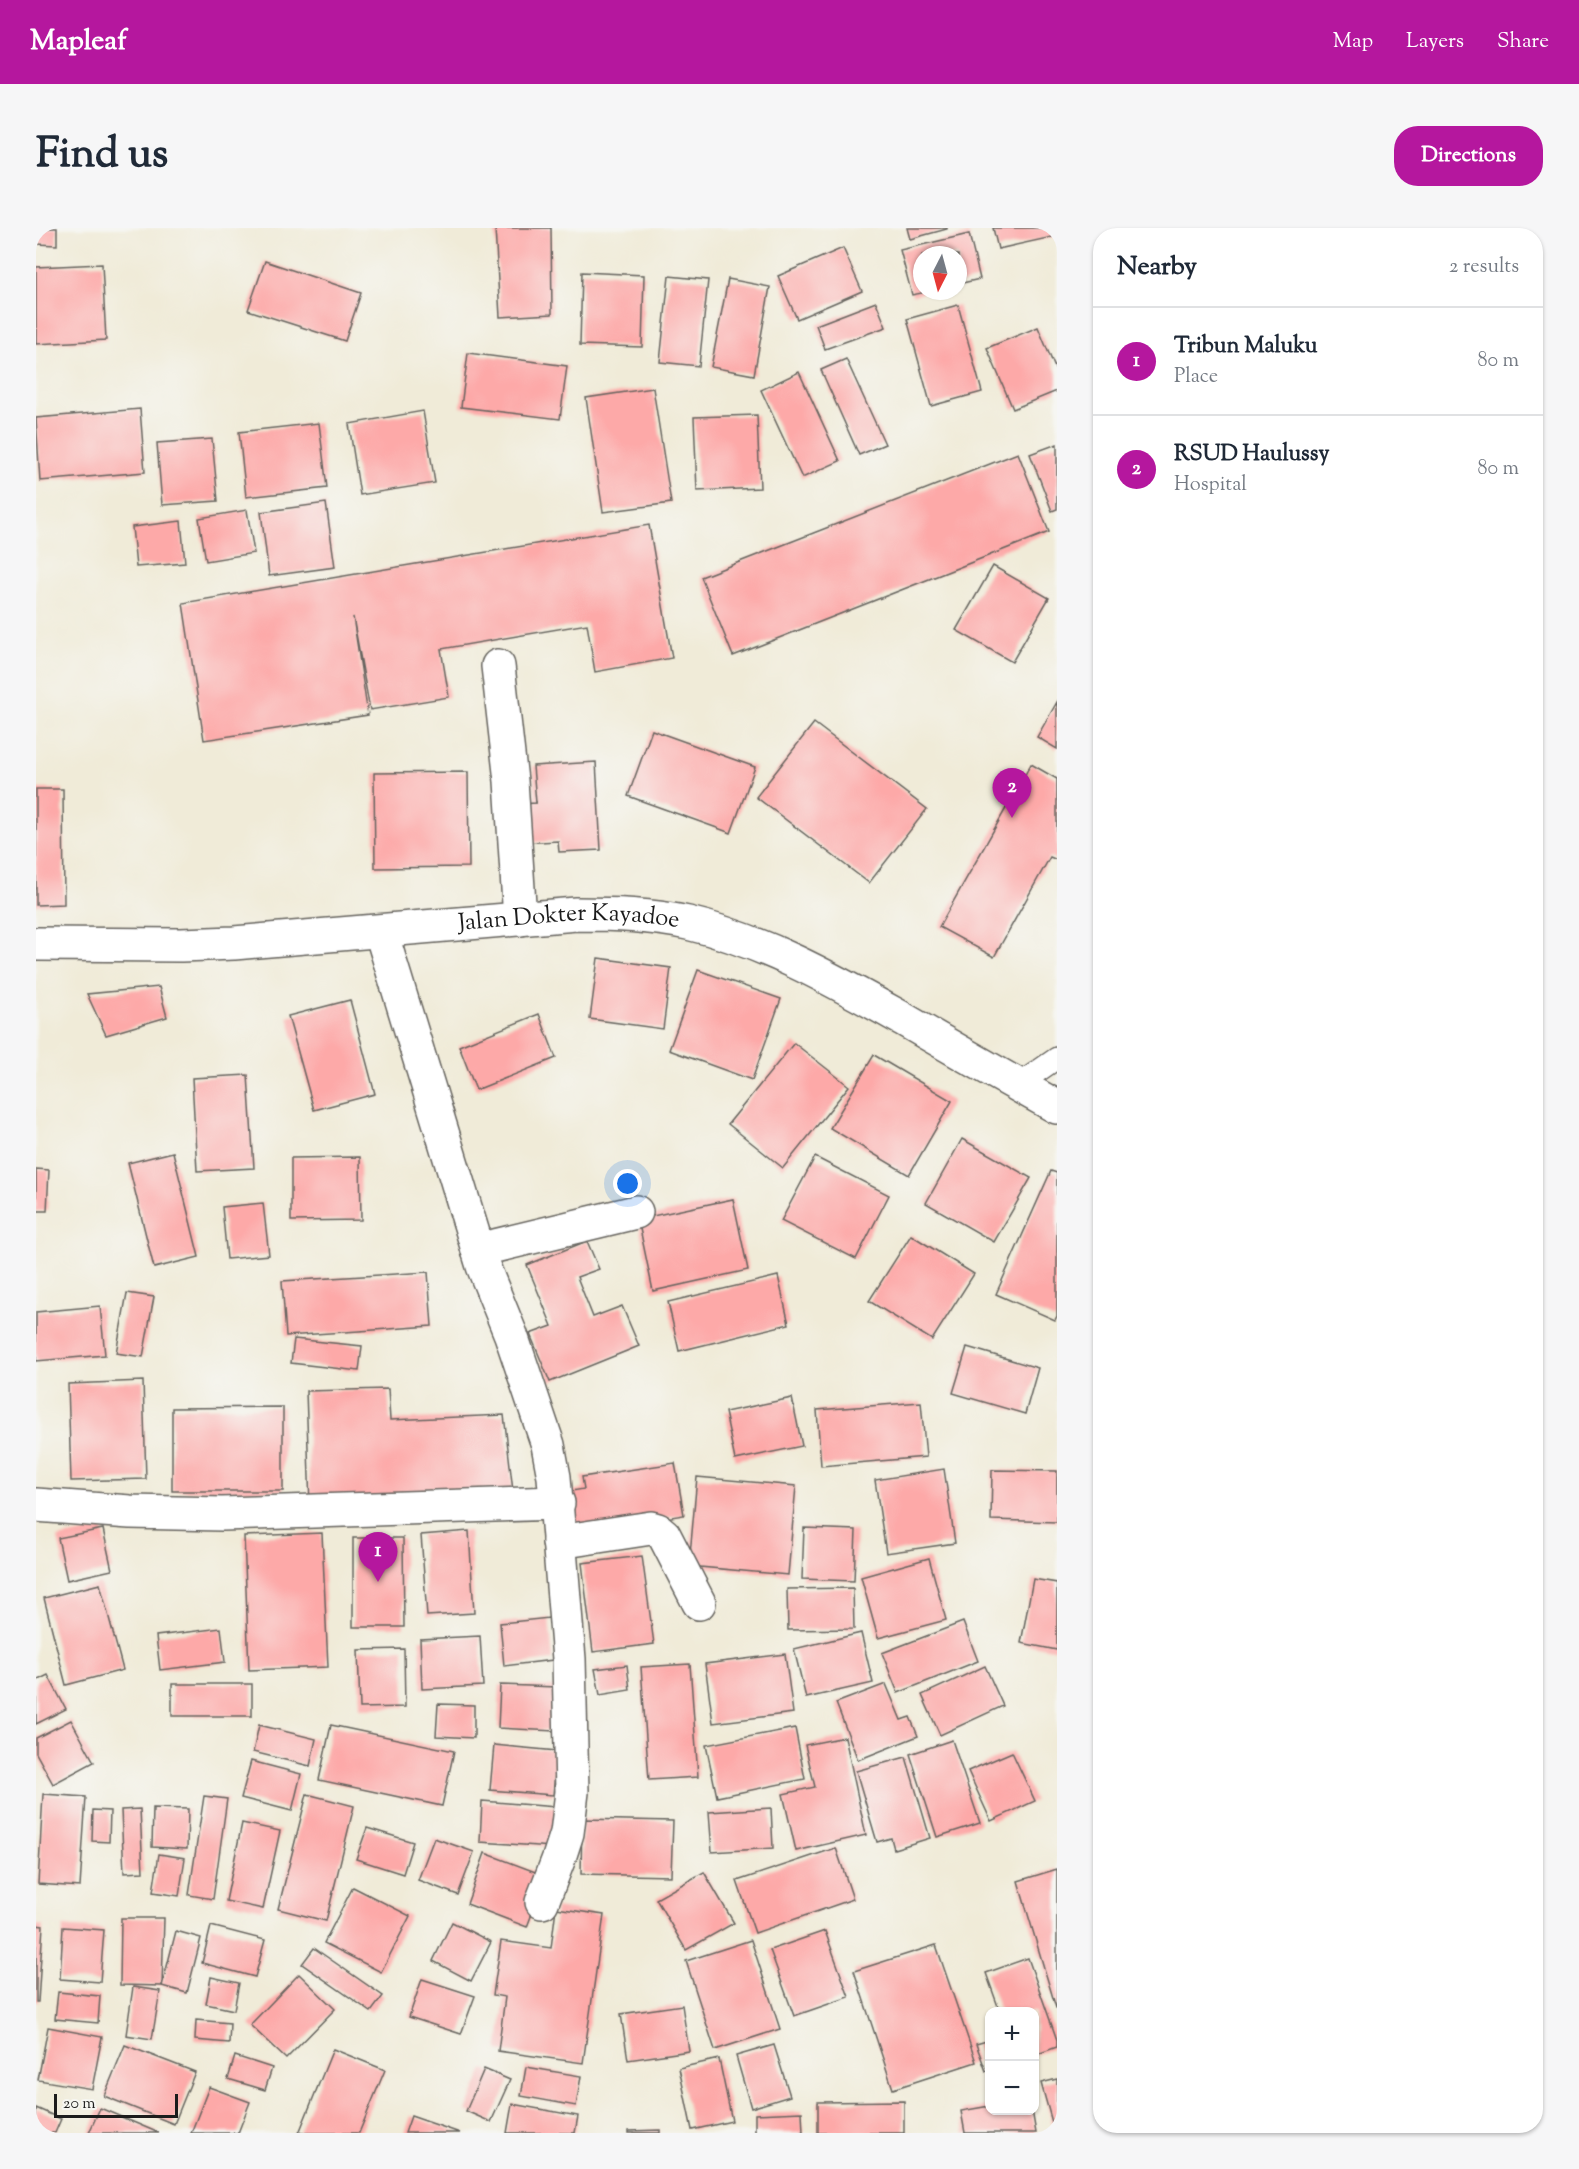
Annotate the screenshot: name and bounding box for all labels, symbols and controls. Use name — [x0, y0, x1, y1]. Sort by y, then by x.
text: Mapleaf — [30, 22, 127, 62]
text: Map — [1333, 27, 1373, 57]
text: Layers — [1406, 27, 1464, 57]
text: Share — [1497, 27, 1549, 57]
text: Find us — [36, 126, 168, 186]
button: Directions — [1394, 126, 1543, 186]
north arrow — [913, 246, 967, 300]
text: Nearby — [1117, 249, 1197, 286]
text: 2 results — [1449, 253, 1519, 282]
text: Tribun Maluku — [1174, 331, 1317, 363]
text: 1 — [1133, 347, 1140, 376]
text: 80 m — [1478, 347, 1519, 376]
text: Place — [1174, 363, 1218, 392]
text: RSUD Haulussy — [1174, 439, 1329, 471]
text: 2 — [1132, 455, 1141, 484]
text: 80 m — [1478, 455, 1519, 484]
text: Hospital — [1174, 471, 1247, 500]
pin: 2 — [992, 768, 1032, 818]
street label: Jalan Dokter Kayadoe — [455, 897, 682, 941]
your location — [613, 1169, 642, 1198]
pin: 1 — [358, 1532, 398, 1582]
map controls — [985, 2007, 1039, 2115]
button: + — [985, 2007, 1039, 2061]
button: − — [985, 2061, 1039, 2115]
scale bar — [54, 2091, 178, 2118]
text: 20 m — [63, 2093, 96, 2116]

